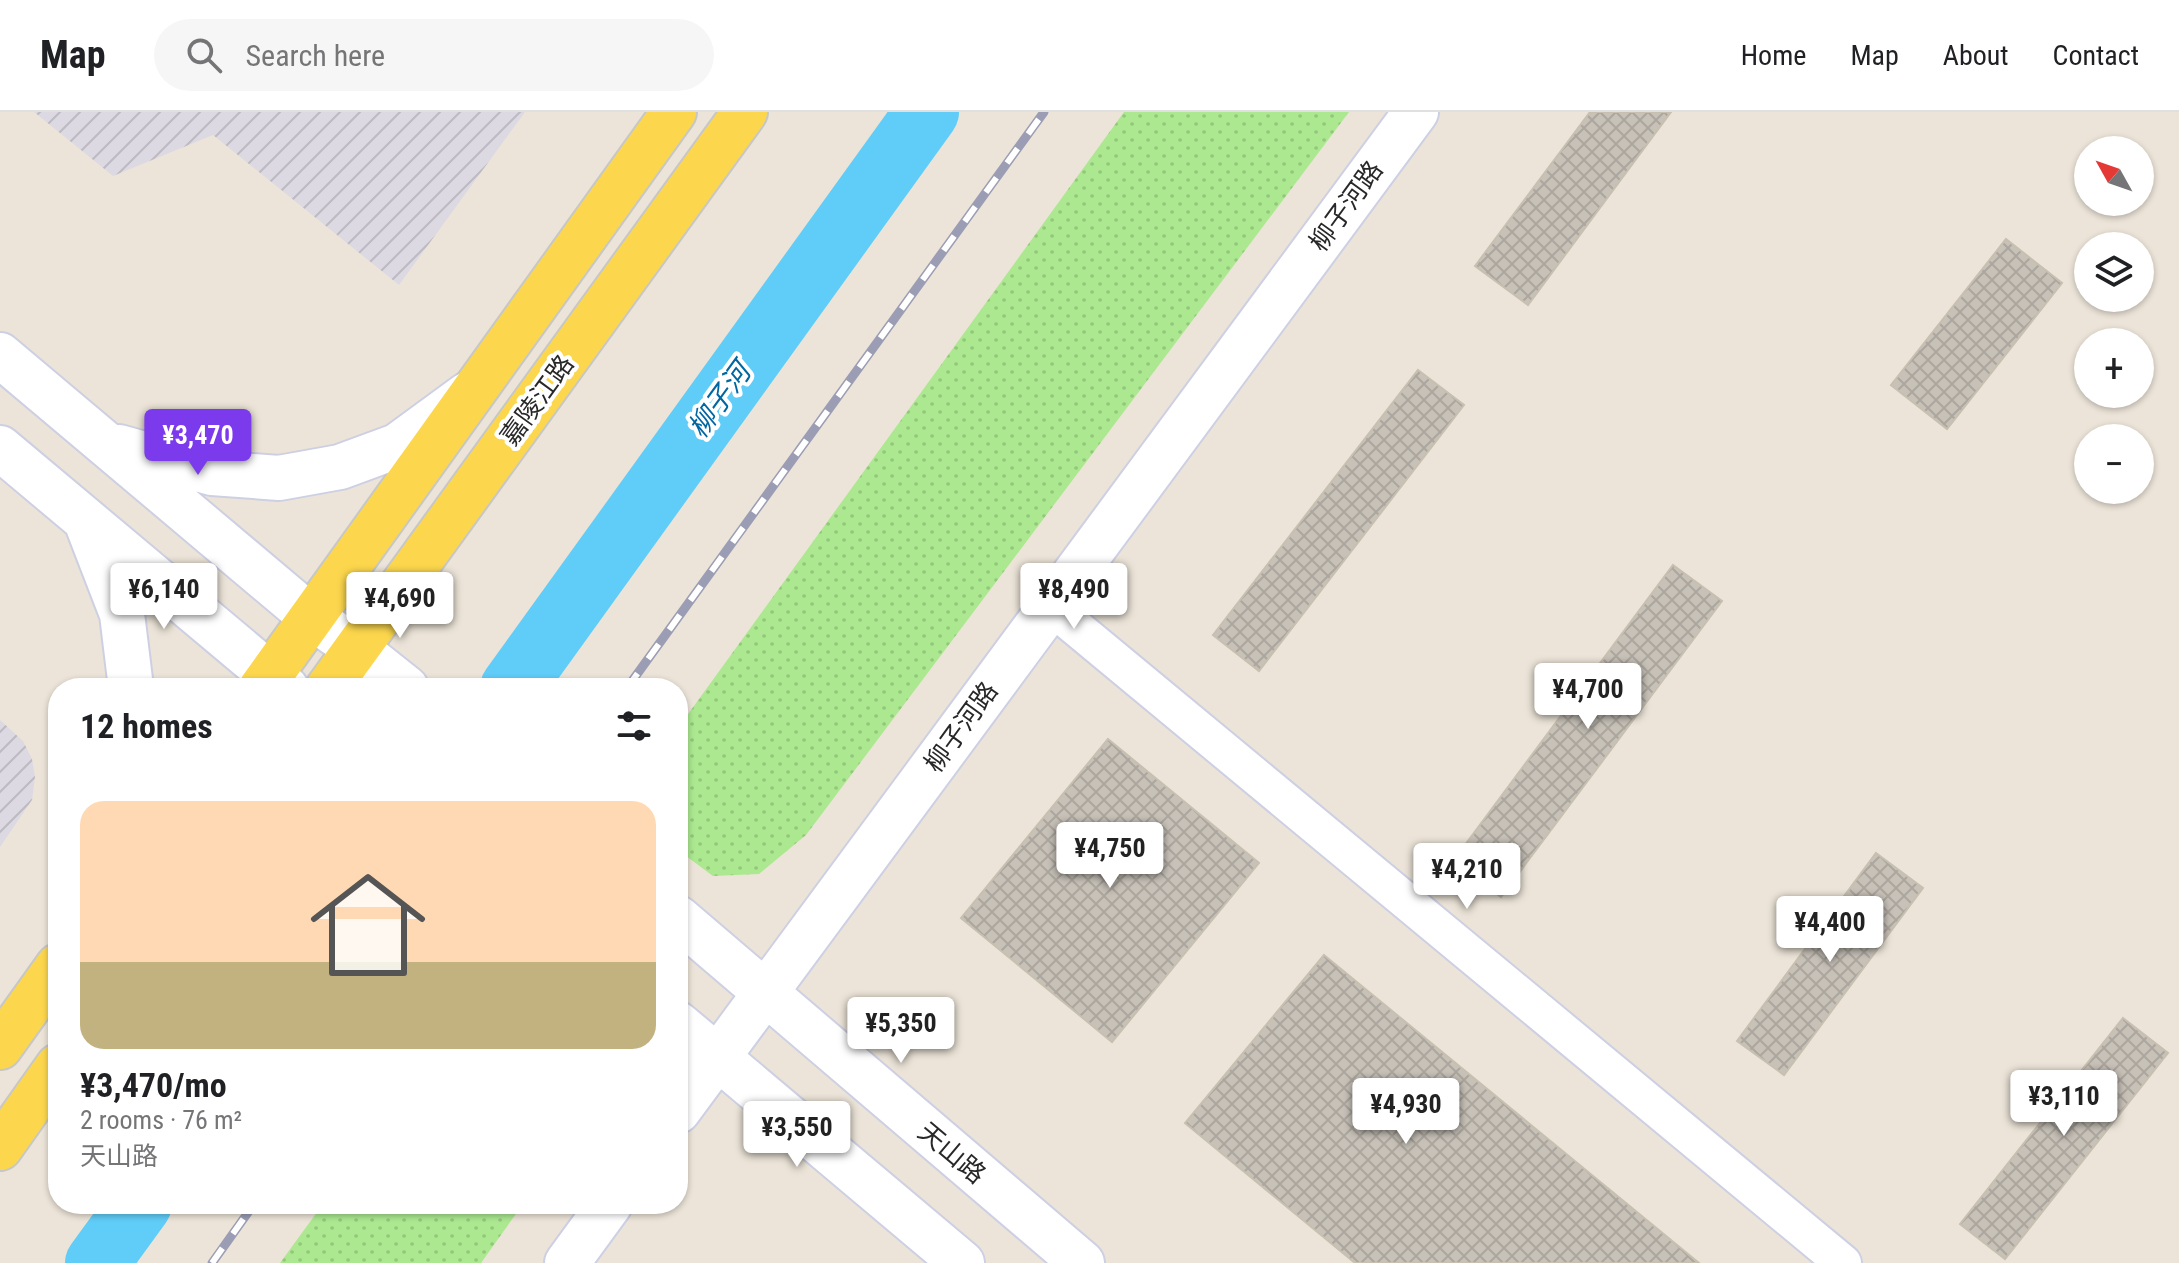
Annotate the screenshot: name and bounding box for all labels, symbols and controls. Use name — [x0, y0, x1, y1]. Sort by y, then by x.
search box — [154, 19, 714, 91]
text: Map — [40, 33, 106, 77]
icon: search — [182, 33, 226, 77]
text: Search here — [246, 38, 385, 73]
text: Home — [1741, 39, 1806, 72]
text: Map — [1850, 39, 1899, 72]
text: About — [1943, 39, 2009, 72]
text: Contact — [2053, 39, 2139, 72]
north arrow — [2074, 136, 2154, 216]
map controls — [2074, 136, 2154, 504]
street label: 柳子河路 — [1303, 155, 1389, 257]
button: layers — [2074, 232, 2154, 312]
button: + — [2074, 328, 2154, 408]
street label: 嘉陵江路 — [494, 349, 580, 451]
water label: 柳子河 — [681, 353, 760, 444]
pin: ¥3,470 — [133, 409, 263, 477]
text: ¥3,470 — [162, 420, 234, 450]
button: − — [2074, 424, 2154, 504]
pin: ¥6,140 — [99, 563, 229, 631]
pin: ¥8,490 — [1009, 563, 1139, 631]
pin: ¥4,690 — [335, 572, 465, 640]
text: ¥6,140 — [128, 574, 200, 604]
text: ¥8,490 — [1038, 574, 1110, 604]
text: ¥4,690 — [364, 583, 436, 613]
pin: ¥4,700 — [1523, 663, 1653, 731]
text: ¥4,700 — [1552, 674, 1624, 704]
street label: 柳子河路 — [918, 676, 1004, 778]
icon: filters — [612, 704, 656, 748]
text: 12 homes — [80, 706, 213, 746]
pin: ¥4,750 — [1045, 822, 1175, 890]
text: ¥4,750 — [1074, 833, 1146, 863]
pin: ¥4,210 — [1402, 843, 1532, 911]
icon: home — [296, 853, 440, 997]
text: ¥4,210 — [1431, 854, 1503, 884]
pin: ¥4,400 — [1765, 896, 1895, 964]
text: ¥4,400 — [1794, 907, 1866, 937]
pin: ¥5,350 — [836, 997, 966, 1065]
text: ¥5,350 — [865, 1008, 937, 1038]
text: ¥3,470/mo — [80, 1065, 227, 1105]
pin: ¥3,110 — [1999, 1070, 2129, 1138]
pin: ¥4,930 — [1341, 1078, 1471, 1146]
text: ¥3,110 — [2028, 1081, 2100, 1111]
text: ¥4,930 — [1370, 1089, 1442, 1119]
pin: ¥3,550 — [732, 1101, 862, 1169]
text: 2 rooms · 76 m² — [80, 1105, 242, 1135]
text: ¥3,550 — [761, 1112, 833, 1142]
street label: 天山路 — [912, 1116, 992, 1190]
text: 天山路 — [80, 1141, 158, 1171]

